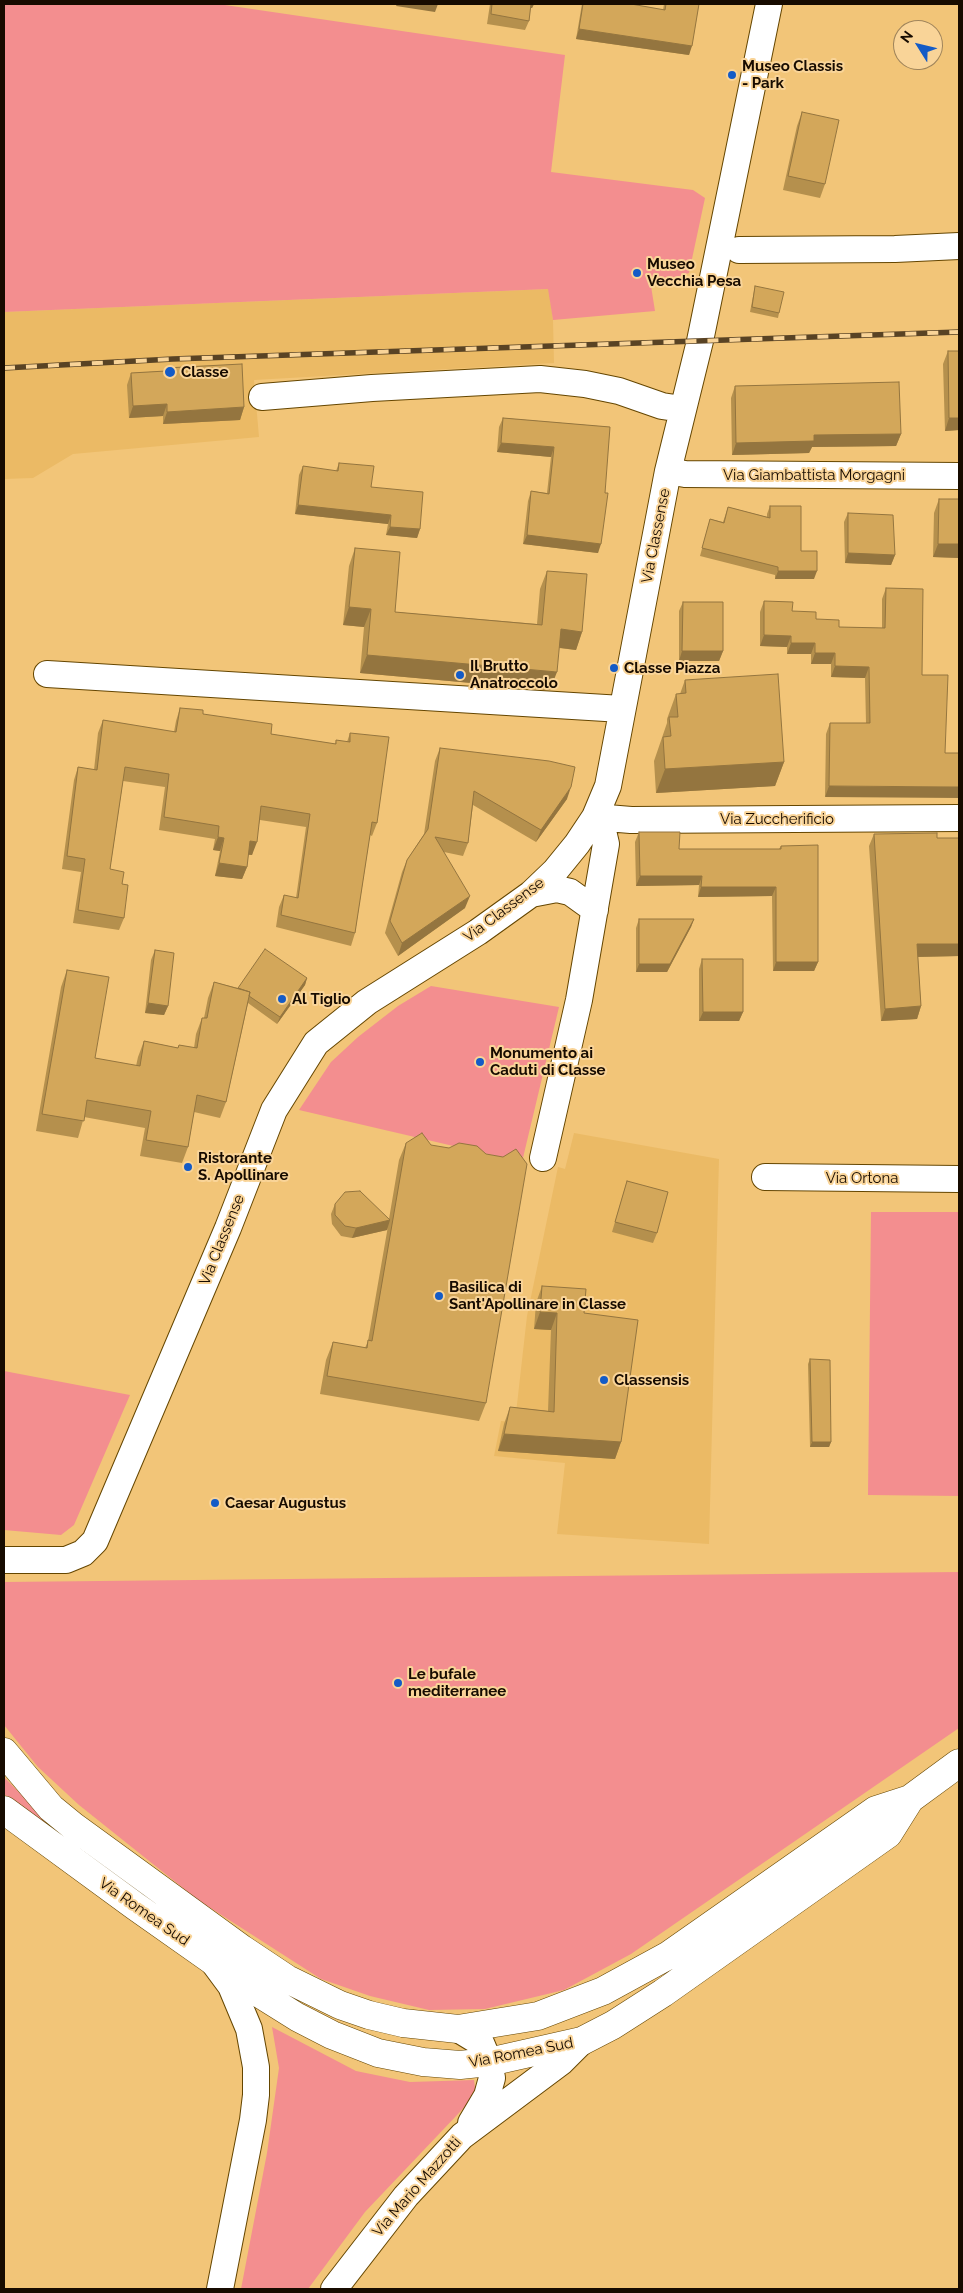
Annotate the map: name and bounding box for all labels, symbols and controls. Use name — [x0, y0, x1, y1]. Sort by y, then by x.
north arrow — [893, 20, 943, 70]
text: N — [897, 28, 916, 46]
place label: Museo Classis - Park — [742, 57, 843, 92]
marker: Museo Classis - Park — [726, 69, 738, 81]
place label: Museo Vecchia Pesa — [647, 255, 741, 290]
marker: Museo Vecchia Pesa — [631, 267, 643, 279]
place label: Classe — [181, 363, 228, 381]
marker: Classe — [163, 365, 177, 379]
street label: Via Giambattista Morgagni — [723, 466, 905, 484]
street label: Via Classense — [638, 487, 674, 585]
place label: Il Brutto Anatroccolo — [470, 657, 558, 692]
place label: Classe Piazza — [624, 659, 720, 677]
marker: Classe Piazza — [608, 662, 620, 674]
marker: Il Brutto Anatroccolo — [454, 669, 466, 681]
street label: Via Zuccherificio — [720, 810, 834, 828]
street label: Via Classense — [460, 874, 548, 946]
place label: Al Tiglio — [292, 990, 351, 1008]
marker: Al Tiglio — [276, 993, 288, 1005]
place label: Monumento ai Caduti di Classe — [490, 1044, 606, 1079]
marker: Monumento ai Caduti di Classe — [474, 1056, 486, 1068]
place label: Ristorante S. Apollinare — [198, 1149, 289, 1184]
marker: Ristorante S. Apollinare — [182, 1161, 194, 1173]
street label: Via Ortona — [826, 1169, 898, 1187]
street label: Via Classense — [196, 1192, 248, 1288]
place label: Basilica di Sant'Apollinare in Classe — [449, 1278, 626, 1313]
marker: Basilica di Sant'Apollinare in Classe — [433, 1290, 445, 1302]
place label: Classensis — [614, 1371, 689, 1389]
marker: Classensis — [598, 1374, 610, 1386]
place label: Caesar Augustus — [225, 1494, 346, 1512]
marker: Caesar Augustus — [209, 1497, 221, 1509]
place label: Le bufale mediterranee — [408, 1665, 506, 1700]
marker: Le bufale mediterranee — [392, 1677, 404, 1689]
street label: Via Romea Sud — [95, 1874, 193, 1950]
street label: Via Romea Sud — [467, 2034, 575, 2072]
street label: Via Mario Mazzotti — [369, 2134, 465, 2240]

